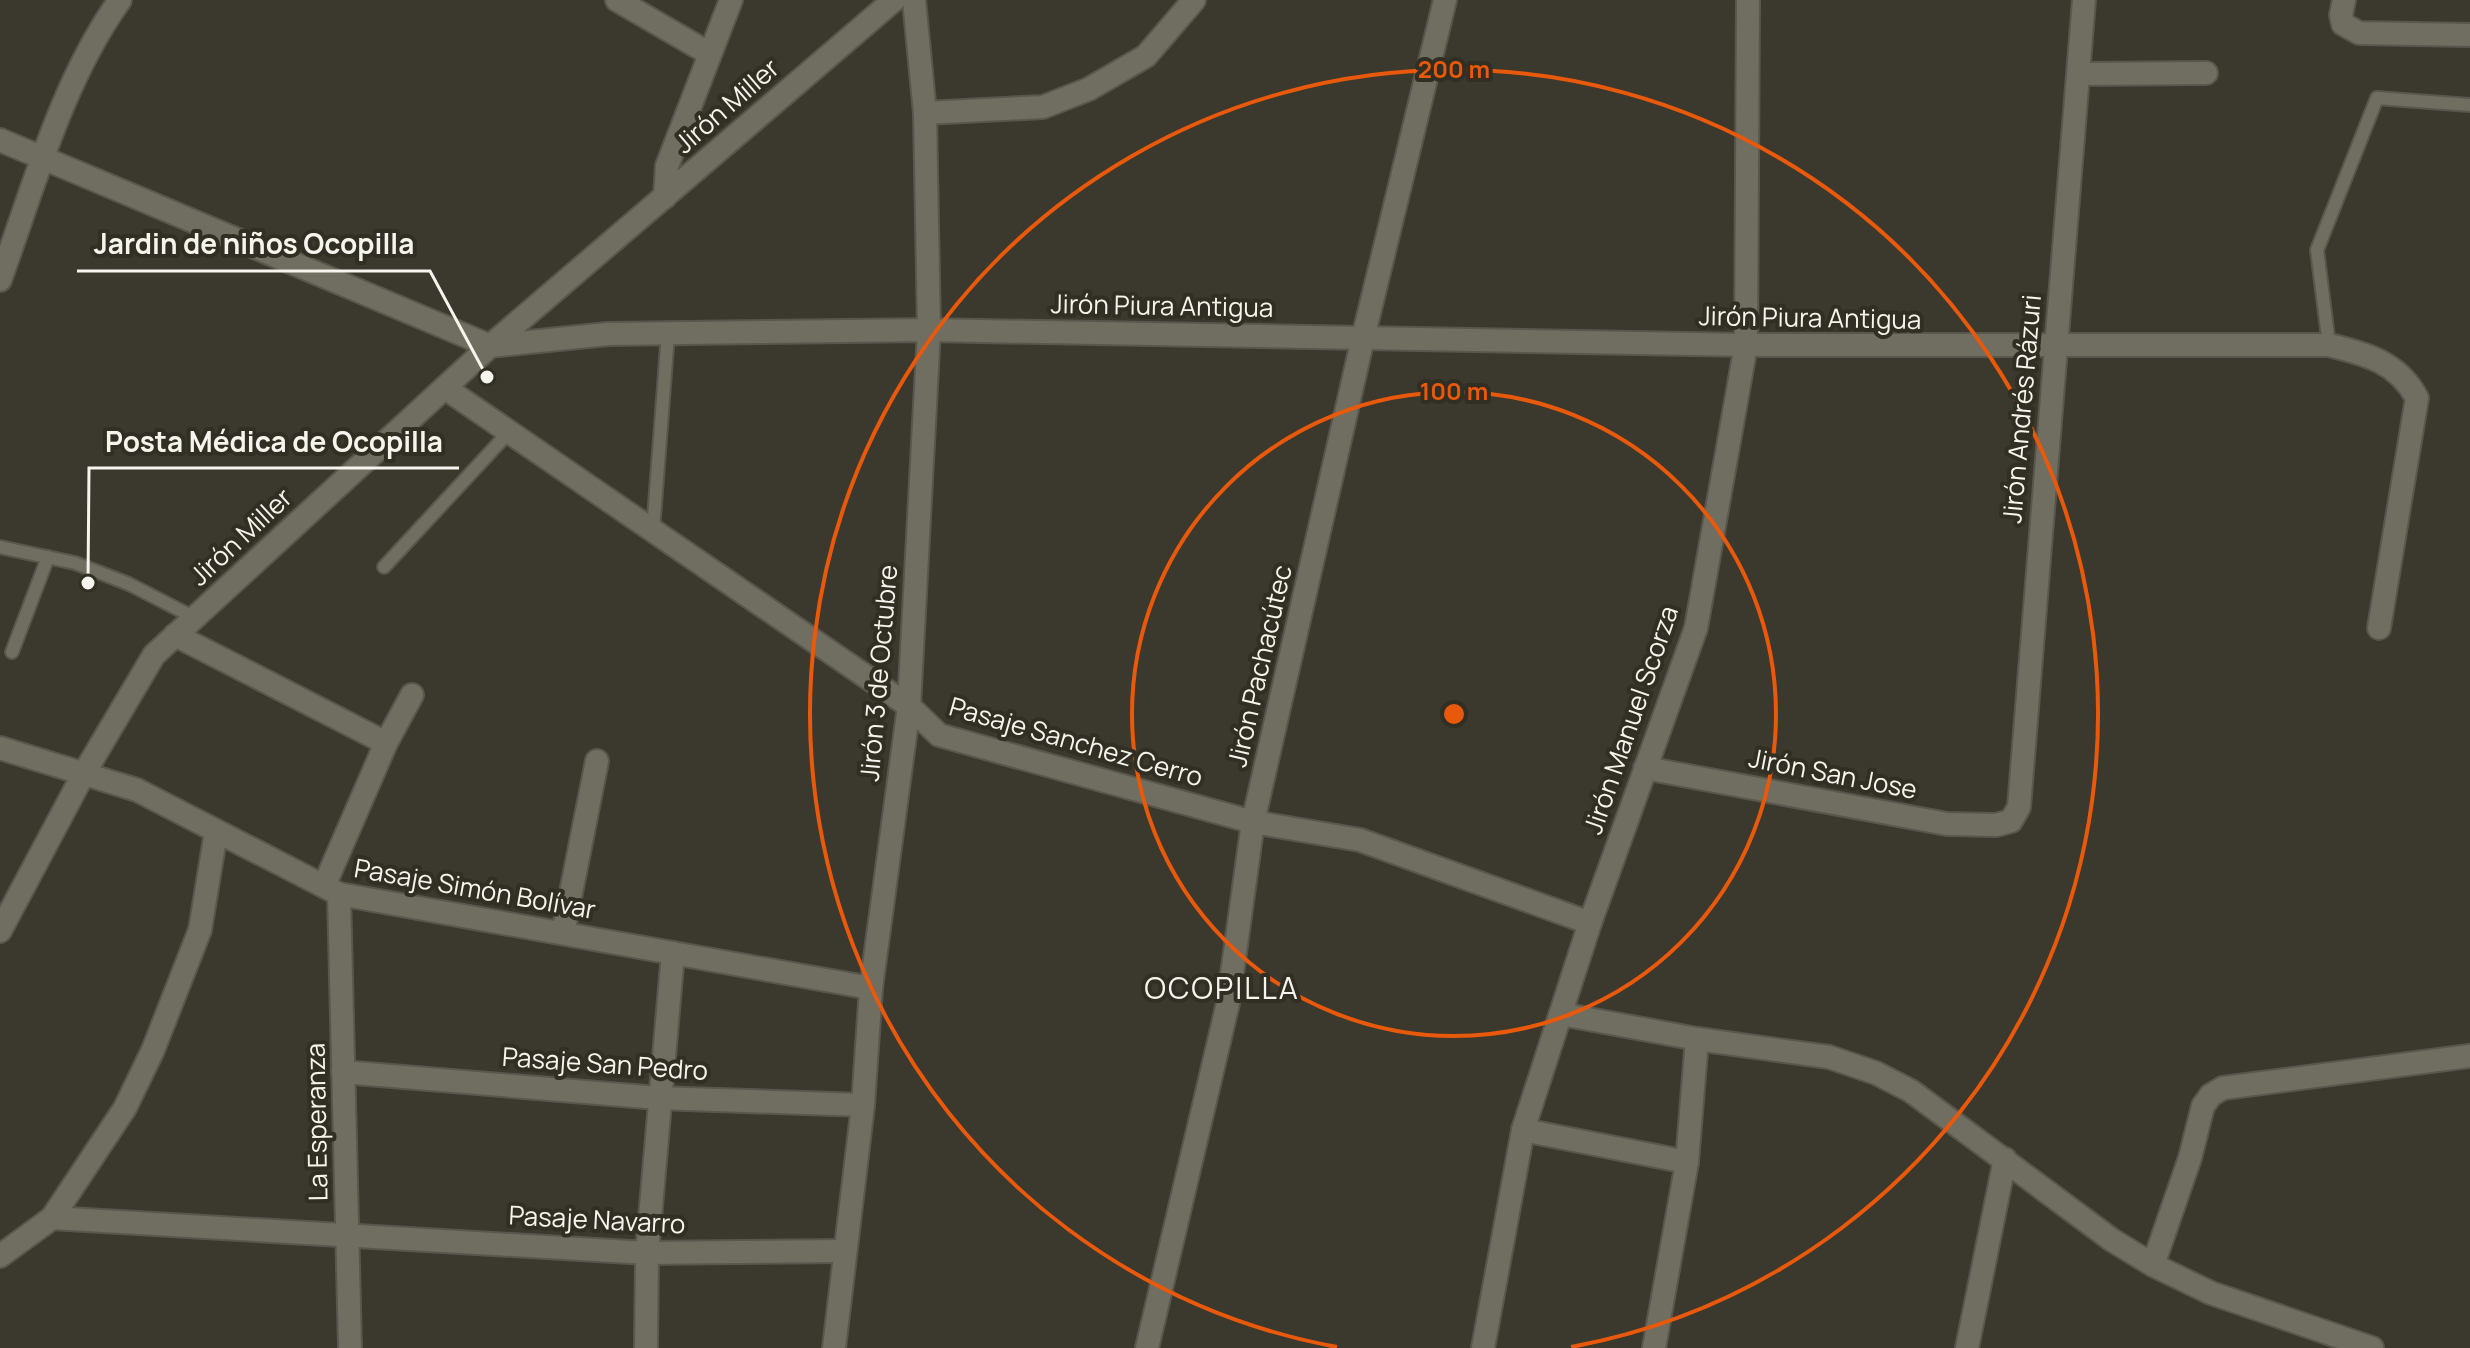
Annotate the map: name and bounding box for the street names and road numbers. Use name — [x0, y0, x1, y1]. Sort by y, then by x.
street label: Jirón Miller — [666, 50, 786, 161]
street label: Jirón Piura Antigua — [1050, 285, 1274, 325]
street label: Jirón Andrés Rázuri — [1993, 293, 2049, 525]
street label: Jirón Piura Antigua — [1698, 297, 1922, 337]
street label: Jirón Miller — [181, 479, 299, 593]
street label: Jirón Pachacútec — [1218, 561, 1300, 770]
street label: Jirón 3 de Octubre — [851, 563, 905, 783]
street label: Jirón Manuel Scorza — [1574, 601, 1686, 839]
street label: Pasaje Sanchez Cerro — [945, 688, 1207, 794]
street label: Jirón San Jose — [1746, 739, 1920, 807]
street label: Pasaje Simón Bolívar — [352, 849, 599, 927]
street label: Pasaje San Pedro — [501, 1038, 709, 1088]
street label: La Esperanza — [297, 1043, 335, 1201]
street label: Pasaje Navarro — [508, 1196, 686, 1242]

